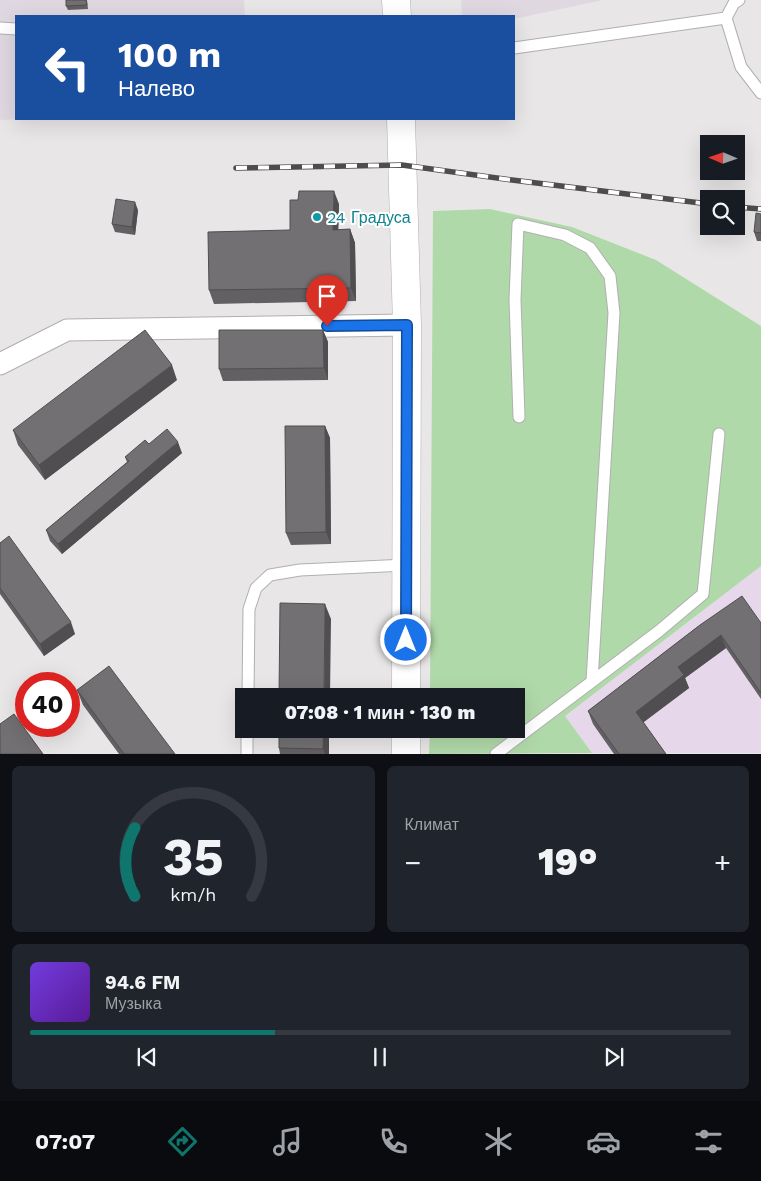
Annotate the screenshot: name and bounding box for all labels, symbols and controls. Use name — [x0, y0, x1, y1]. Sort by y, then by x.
text: 100 m — [118, 34, 221, 76]
icon: left — [35, 35, 100, 100]
text: Налево — [118, 76, 195, 101]
north arrow — [700, 135, 745, 180]
map controls — [700, 135, 745, 235]
button: search — [700, 190, 745, 235]
place label: 24 Градуса — [327, 208, 411, 227]
marker: 24 Градуса — [311, 211, 323, 223]
pin — [306, 275, 348, 326]
icon: arrive — [313, 282, 341, 310]
position arrow — [379, 613, 431, 665]
speed limit sign: 40 — [15, 672, 80, 737]
text: 07:08 · 1 мин · 130 m — [285, 701, 475, 724]
text: Климат — [405, 815, 459, 834]
text: 35 — [163, 827, 224, 888]
text: 19° — [538, 840, 598, 884]
text: − — [405, 846, 421, 879]
text: + — [714, 846, 731, 879]
text: km/h — [170, 884, 216, 905]
text: 94.6 FM — [105, 971, 180, 994]
text: Музыка — [105, 994, 162, 1013]
icon: previous — [133, 1043, 161, 1071]
icon: pause — [366, 1043, 394, 1071]
icon: next — [600, 1043, 628, 1071]
icon: directions — [165, 1124, 200, 1159]
icon: music — [270, 1124, 305, 1159]
icon: phone — [376, 1124, 411, 1159]
icon: climate — [481, 1124, 516, 1159]
icon: car — [586, 1124, 621, 1159]
icon: filters — [691, 1124, 726, 1159]
text: 07:07 — [35, 1129, 95, 1154]

